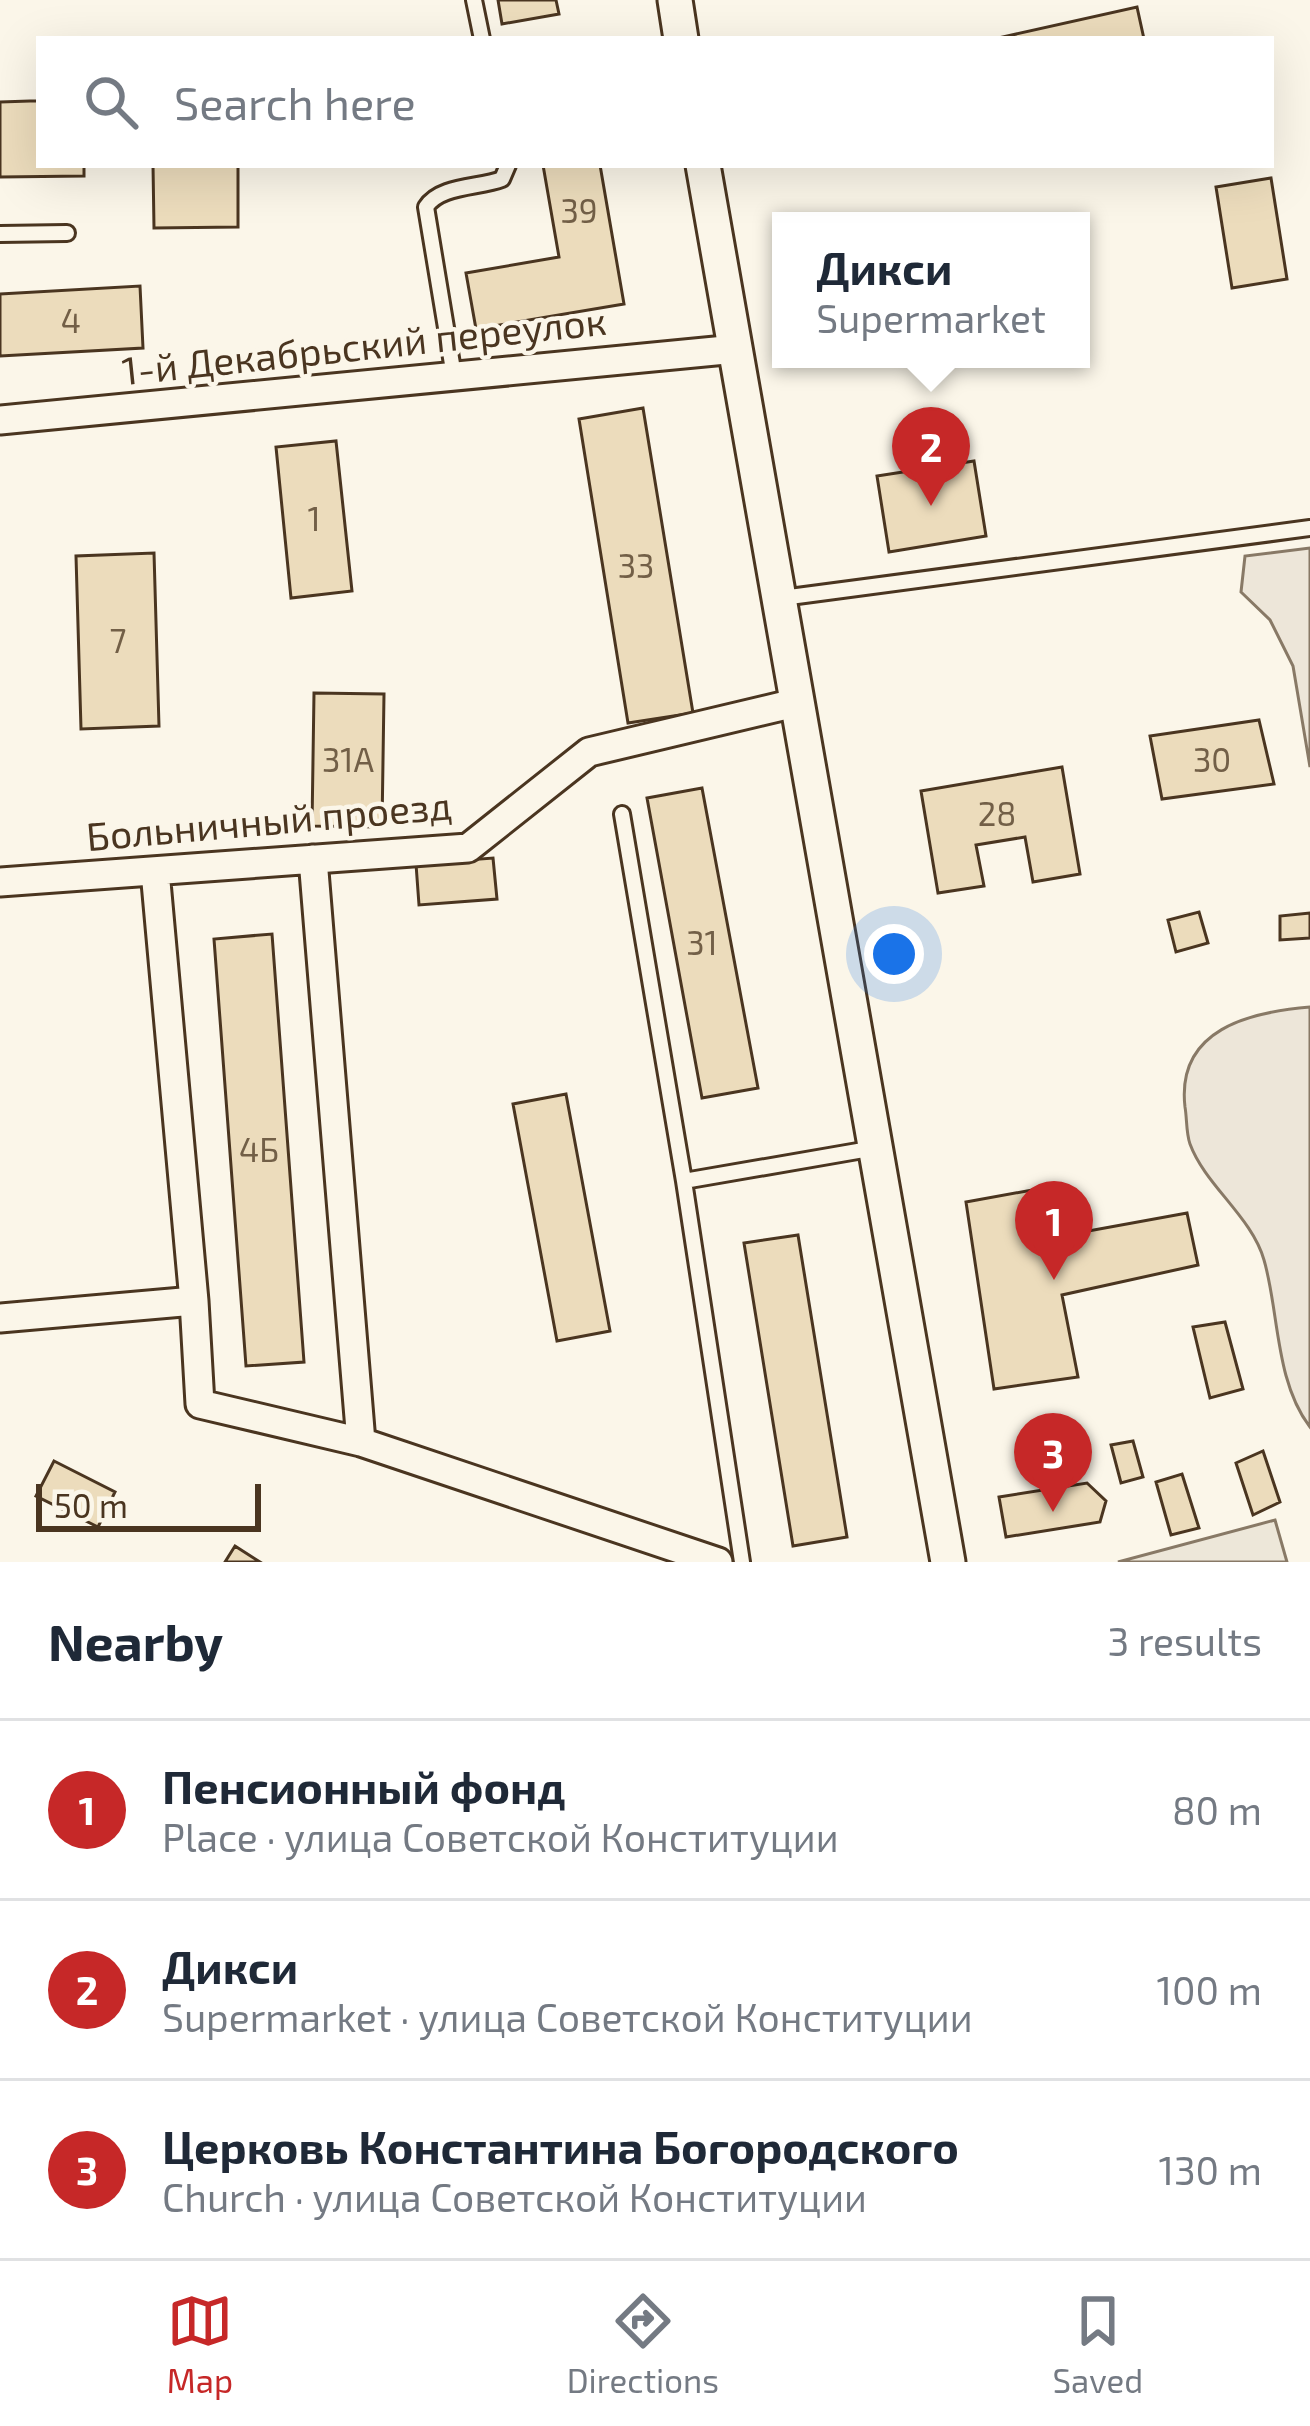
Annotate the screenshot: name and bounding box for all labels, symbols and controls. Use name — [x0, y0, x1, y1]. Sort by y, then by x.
search box — [36, 36, 1274, 168]
icon: search — [78, 69, 144, 135]
text: Search here — [174, 75, 416, 129]
house number: 39 — [560, 190, 598, 230]
popup — [772, 212, 1090, 368]
text: Дикси — [816, 240, 952, 294]
text: Supermarket — [816, 294, 1046, 341]
street label: 1-й Декабрьский переулок — [119, 296, 608, 394]
house number: 4 — [61, 300, 81, 340]
pin: 2 — [892, 407, 970, 506]
house number: 1 — [307, 498, 321, 538]
house number: 33 — [618, 545, 654, 585]
house number: 7 — [110, 620, 126, 660]
house number: 31А — [322, 739, 374, 779]
house number: 30 — [1193, 739, 1231, 779]
street label: Больничный проезд — [84, 780, 454, 859]
house number: 28 — [978, 793, 1016, 833]
house number: 31 — [686, 922, 718, 962]
your location — [864, 924, 924, 984]
house number: 4Б — [239, 1129, 279, 1169]
pin: 1 — [1015, 1181, 1093, 1280]
pin: 3 — [1014, 1413, 1092, 1512]
scale bar — [36, 1478, 261, 1531]
text: 50 m — [54, 1485, 128, 1525]
text: Nearby — [48, 1610, 223, 1671]
text: 3 results — [1108, 1617, 1262, 1664]
text: Пенсионный фонд — [162, 1759, 566, 1813]
text: 1 — [79, 1786, 95, 1833]
text: 80 m — [1172, 1786, 1262, 1833]
text: Place · улица Советской Конституции — [162, 1813, 839, 1860]
text: Дикси — [162, 1939, 298, 1993]
text: 2 — [76, 1966, 98, 2013]
text: 100 m — [1157, 1966, 1262, 2013]
text: Supermarket · улица Советской Конституции — [162, 1993, 973, 2040]
text: Церковь Константина Богородского — [162, 2119, 959, 2173]
text: 3 — [76, 2146, 98, 2193]
text: 130 m — [1158, 2146, 1262, 2193]
text: Church · улица Советской Конституции — [162, 2173, 867, 2220]
tab: Map — [167, 2288, 233, 2400]
tab: Directions — [567, 2288, 719, 2400]
tab: Saved — [1053, 2288, 1143, 2400]

